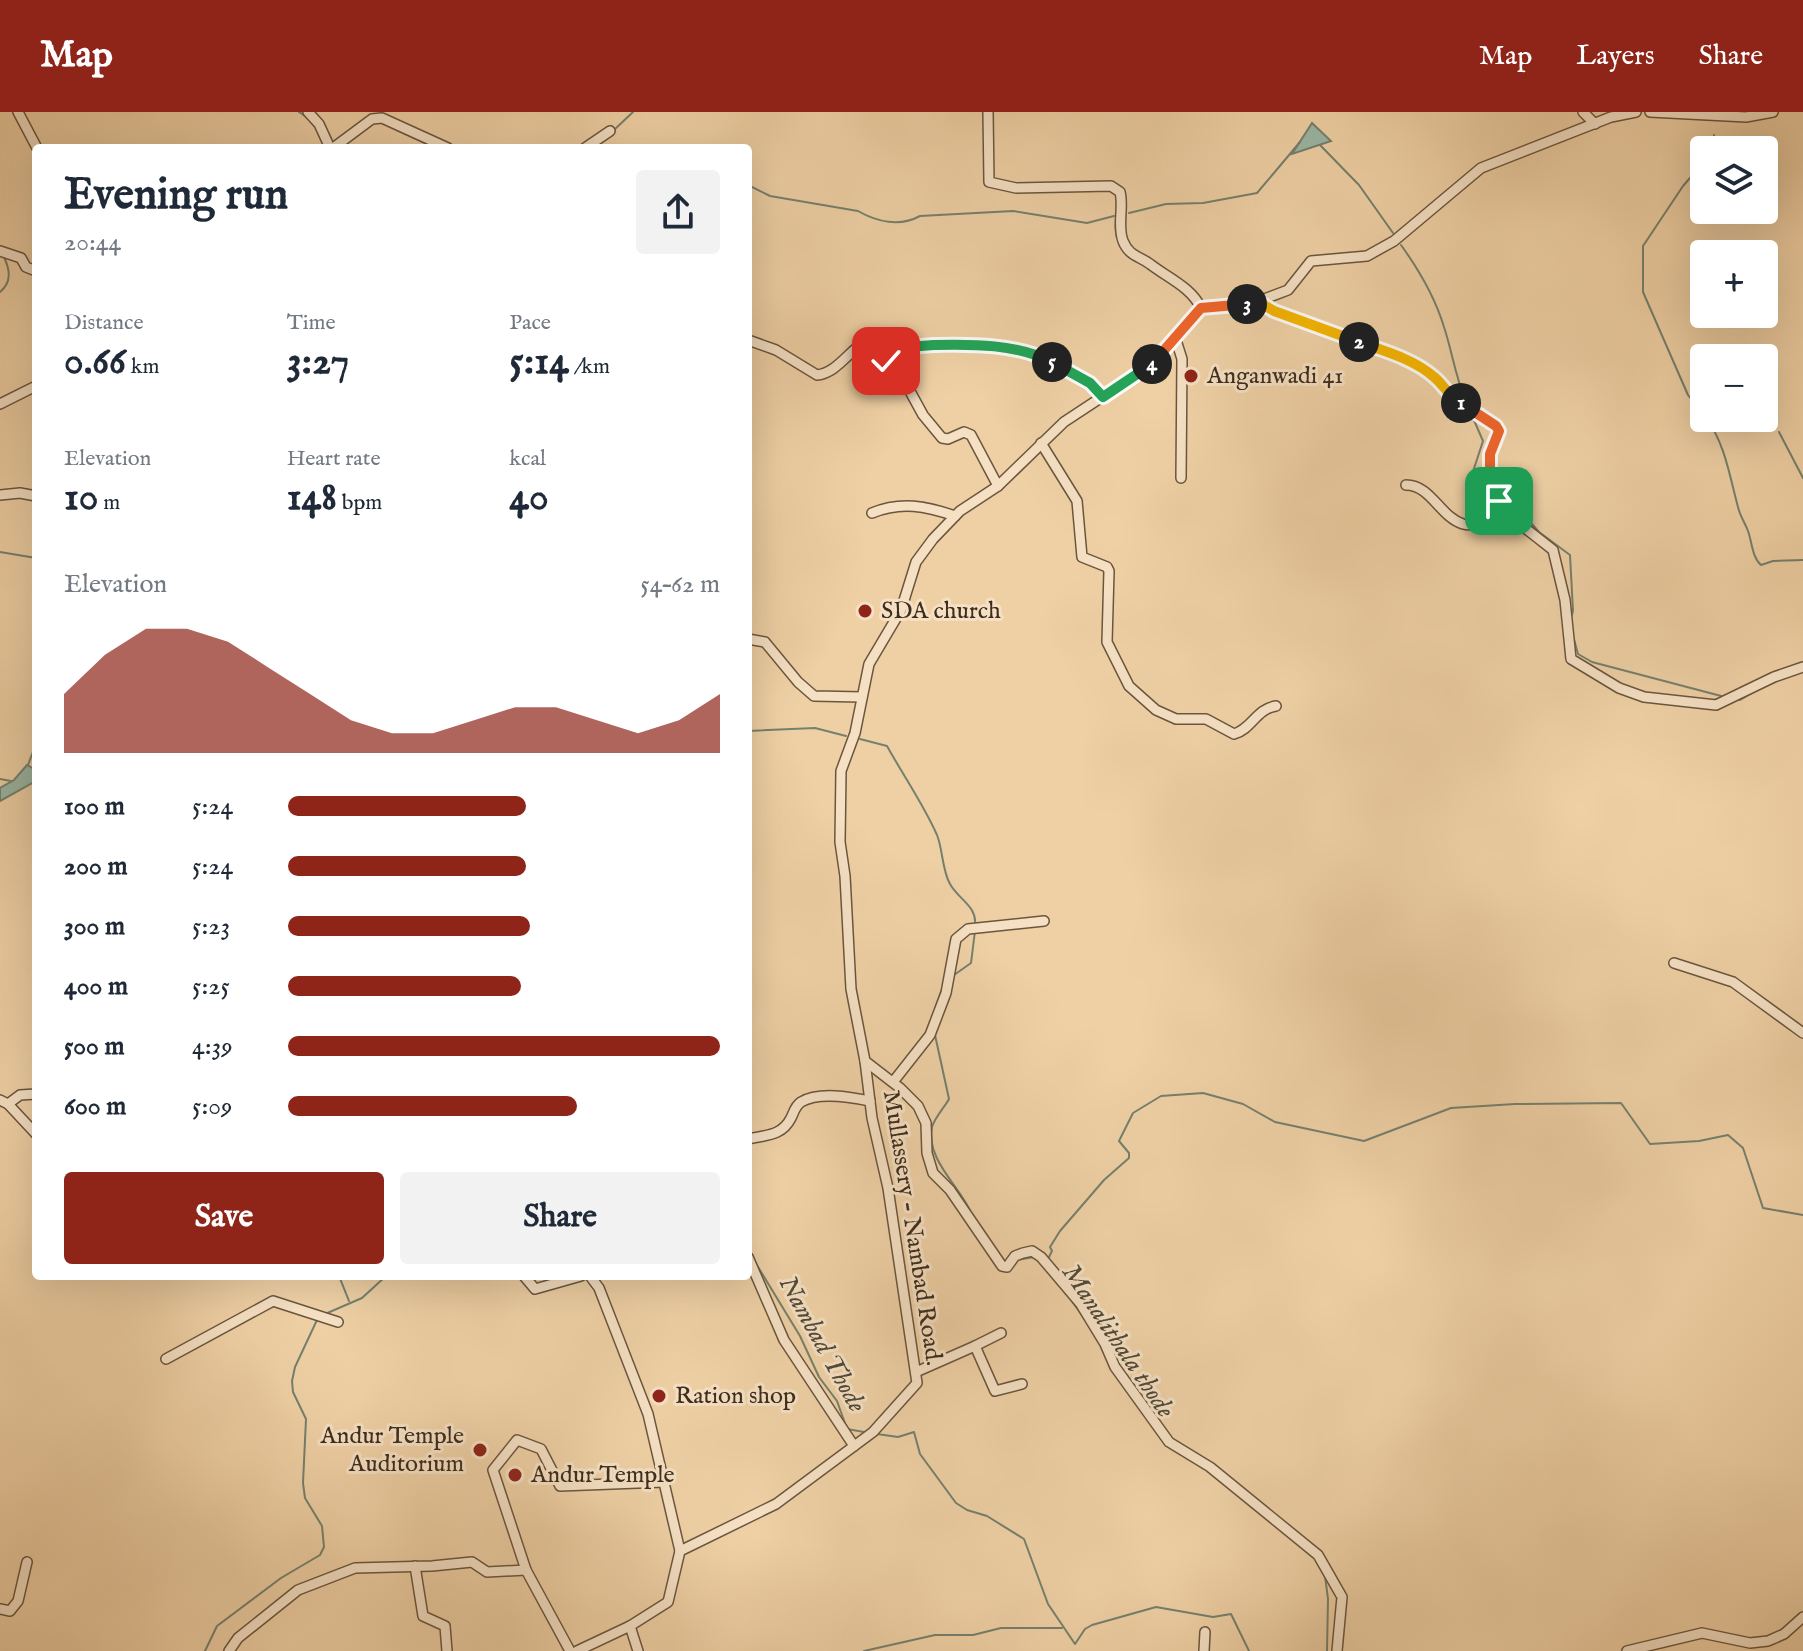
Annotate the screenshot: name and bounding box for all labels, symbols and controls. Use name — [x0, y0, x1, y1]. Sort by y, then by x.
text: Map — [40, 32, 113, 80]
text: Map — [1479, 39, 1532, 74]
text: Layers — [1576, 39, 1655, 74]
text: Share — [1699, 39, 1763, 74]
map controls — [1690, 136, 1778, 432]
button: layers — [1690, 136, 1778, 224]
text: Evening run — [64, 168, 288, 224]
button: share — [636, 170, 720, 254]
text: 20:44 — [64, 226, 121, 259]
button: + — [1690, 240, 1778, 328]
pin: 3 — [1227, 284, 1267, 324]
text: 3 — [1243, 290, 1251, 318]
text: Distance — [64, 309, 144, 337]
text: Time — [287, 309, 336, 337]
text: Pace — [509, 309, 551, 337]
pin: 2 — [1339, 322, 1379, 362]
pin — [852, 327, 920, 395]
text: 2 — [1354, 328, 1364, 356]
text: 0.66 — [64, 337, 126, 388]
text: 3:27 — [287, 337, 349, 388]
text: 5:14 — [509, 337, 569, 388]
icon: check — [864, 339, 908, 383]
pin: 5 — [1032, 342, 1072, 382]
pin: 4 — [1132, 344, 1172, 384]
button: − — [1690, 344, 1778, 432]
text: 5 — [1048, 348, 1056, 376]
text: 4 — [1147, 350, 1157, 378]
text: km — [126, 353, 160, 381]
text: /km — [569, 353, 610, 381]
place label: Anganwadi 41 — [1206, 361, 1343, 392]
marker: Anganwadi 41 — [1182, 367, 1200, 385]
pin: 1 — [1441, 383, 1481, 423]
text: 1 — [1457, 389, 1465, 417]
text: Elevation — [64, 445, 151, 473]
text: Heart rate — [287, 445, 381, 473]
text: kcal — [509, 445, 546, 473]
pin — [1465, 467, 1533, 535]
text: 10 — [64, 473, 98, 524]
text: 148 — [287, 473, 337, 524]
text: 40 — [509, 473, 549, 524]
icon: arrive — [1477, 479, 1521, 523]
text: m — [98, 489, 120, 517]
text: bpm — [337, 489, 382, 517]
text: Elevation — [64, 568, 167, 601]
text: 54–62 m — [640, 568, 720, 601]
place label: SDA church — [881, 596, 1001, 627]
marker: SDA church — [856, 602, 874, 620]
text: 100 m — [64, 790, 125, 823]
text: 5:24 — [192, 790, 233, 823]
text: 200 m — [64, 850, 128, 883]
text: 5:24 — [192, 850, 233, 883]
text: 300 m — [64, 910, 125, 943]
text: 5:23 — [192, 910, 230, 943]
text: 400 m — [64, 970, 128, 1003]
text: 5:25 — [192, 970, 230, 1003]
text: 500 m — [64, 1030, 125, 1063]
text: 4:39 — [192, 1030, 233, 1063]
street label: Mullassery - Nambad Road. — [875, 1088, 949, 1368]
text: 600 m — [64, 1090, 126, 1123]
text: 5:09 — [192, 1090, 232, 1123]
button: Save — [64, 1172, 384, 1264]
button: Share — [400, 1172, 720, 1264]
water label: Manalithala thode — [1054, 1258, 1182, 1425]
water label: Nambad Thode — [771, 1270, 873, 1418]
place label: Ration shop — [675, 1381, 796, 1412]
marker: Ration shop — [650, 1387, 668, 1405]
place label: Andur Temple Auditorium — [319, 1421, 464, 1480]
marker: Andur Temple Auditorium — [471, 1441, 489, 1459]
place label: Andur Temple — [530, 1460, 675, 1491]
marker: Andur Temple — [506, 1466, 524, 1484]

